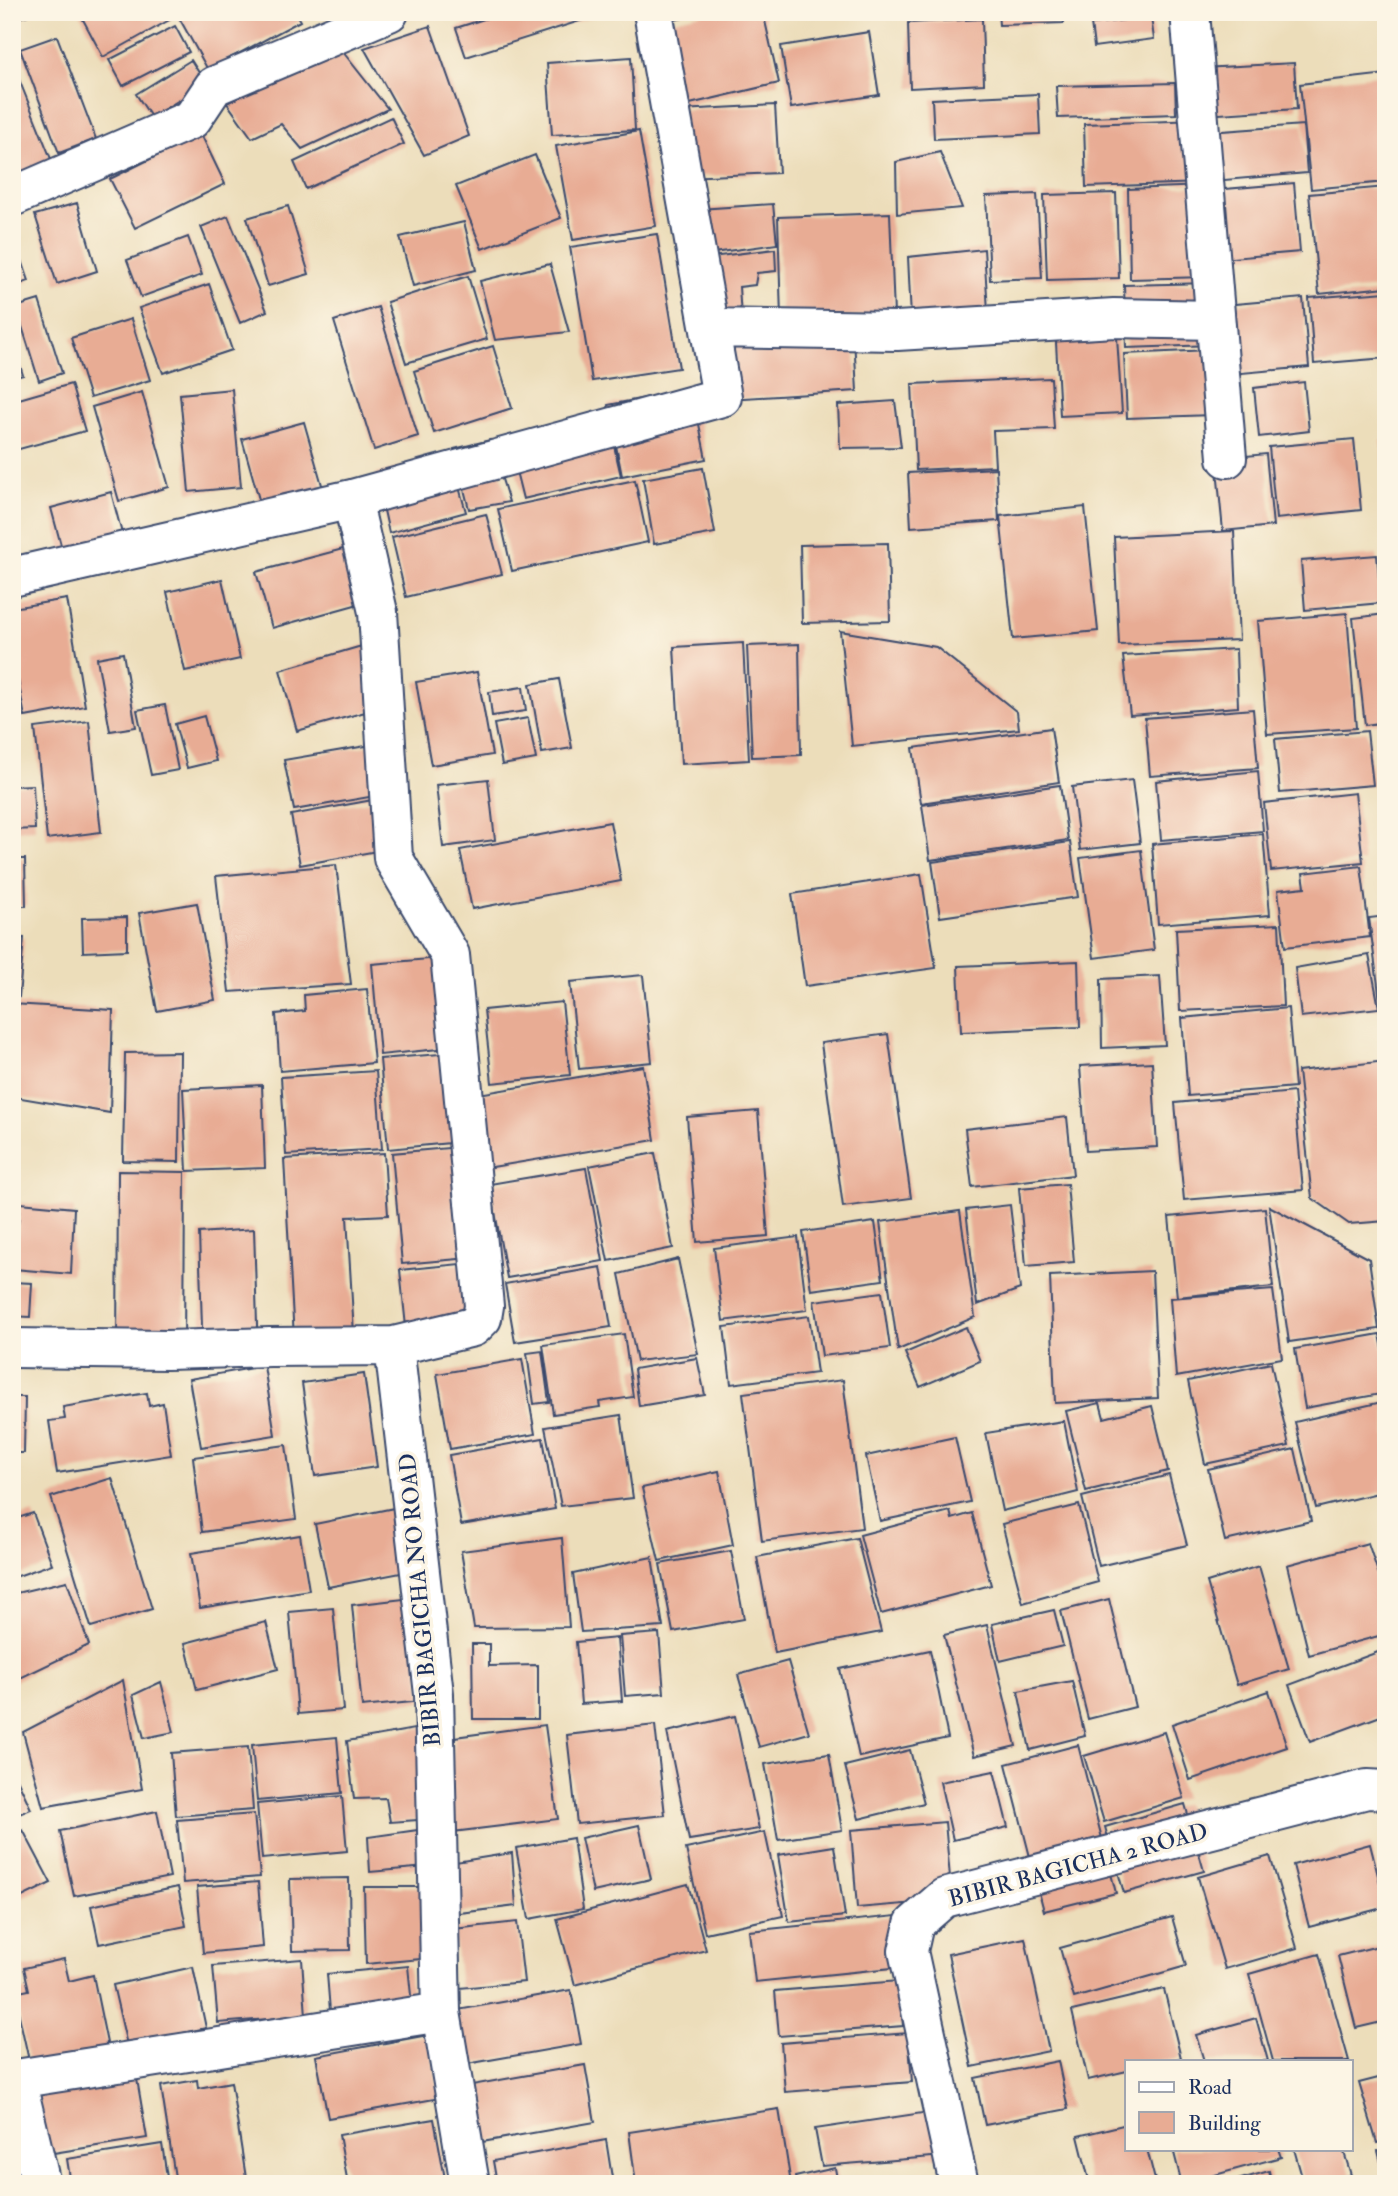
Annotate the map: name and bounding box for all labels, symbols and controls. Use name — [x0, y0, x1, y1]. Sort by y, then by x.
street label: BIBIR BAGICHA NO ROAD — [393, 1452, 447, 1748]
street label: BIBIR BAGICHA 2 ROAD — [945, 1816, 1211, 1914]
legend — [1125, 2060, 1352, 2150]
text: Road — [1188, 2074, 1233, 2101]
text: Building — [1188, 2110, 1261, 2137]

